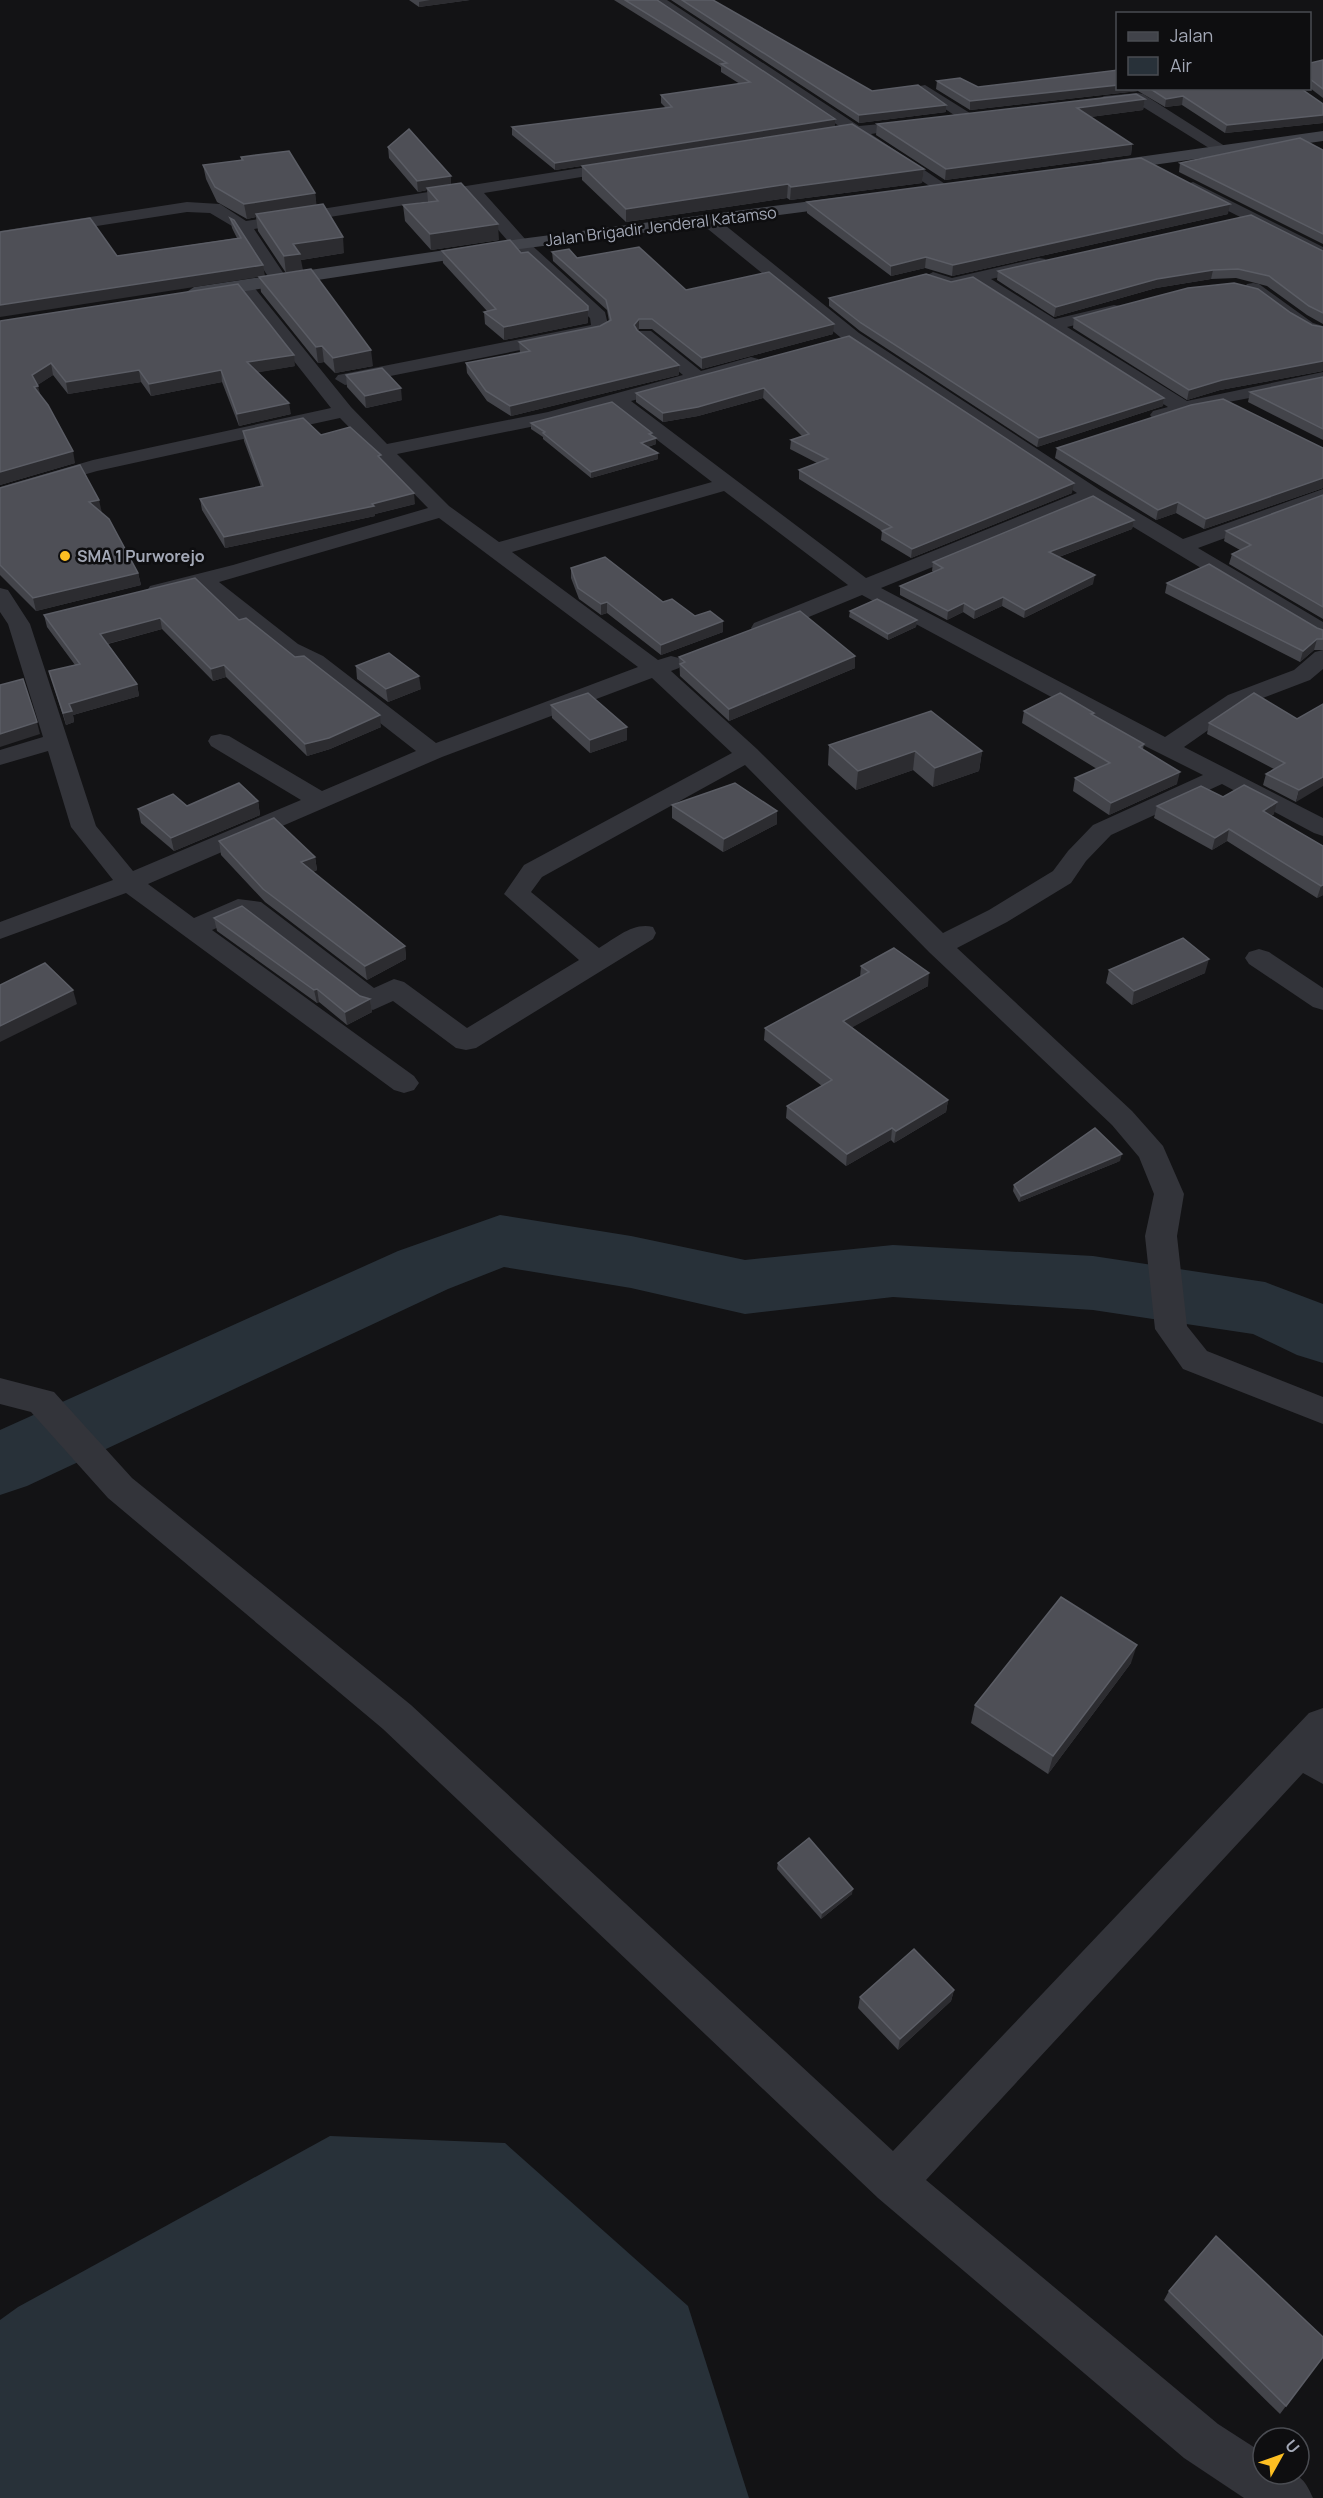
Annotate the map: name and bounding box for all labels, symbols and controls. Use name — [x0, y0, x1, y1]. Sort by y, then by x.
legend — [1116, 12, 1311, 90]
text: Jalan — [1170, 23, 1213, 47]
text: Air — [1170, 53, 1193, 77]
street label: Jalan Brigadir Jenderal Katamso — [544, 201, 778, 251]
place label: SMA 1 Purworejo — [77, 545, 205, 567]
marker: SMA 1 Purworejo — [58, 549, 72, 563]
north arrow — [1251, 2426, 1311, 2486]
text: U — [1280, 2435, 1305, 2458]

